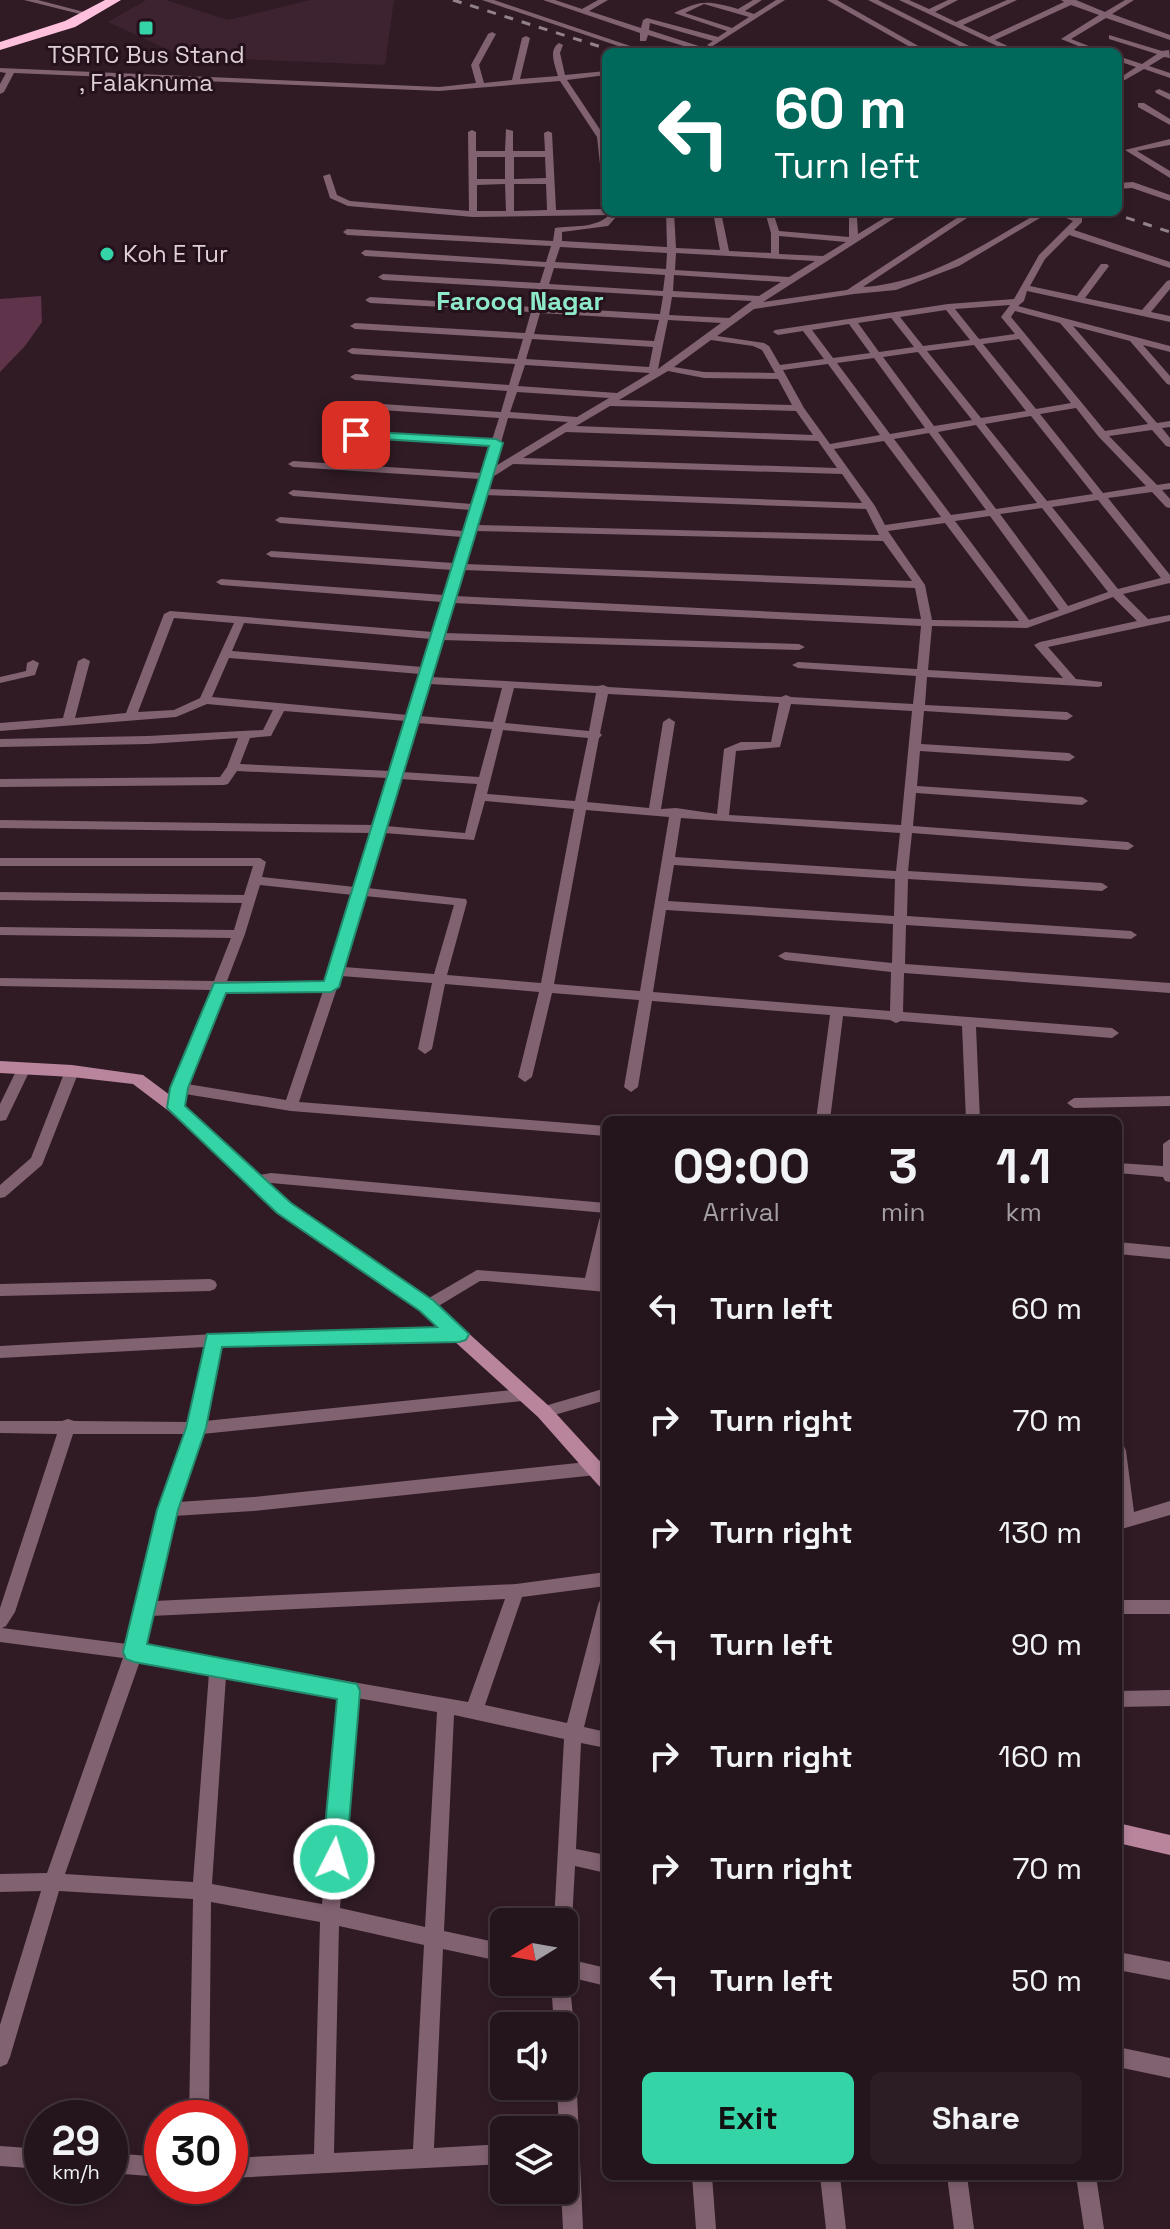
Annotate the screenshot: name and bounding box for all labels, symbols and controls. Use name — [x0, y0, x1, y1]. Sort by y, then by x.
marker: TSRTC Bus Stand , Falaknuma — [137, 19, 155, 37]
place label: TSRTC Bus Stand , Falaknuma — [47, 39, 245, 98]
text: 60 m — [774, 73, 907, 144]
icon: left — [642, 80, 746, 184]
text: Turn left — [774, 143, 921, 189]
place label: Koh E Tur — [123, 238, 228, 269]
marker: Koh E Tur — [98, 245, 116, 263]
district label: Farooq Nagar — [436, 284, 604, 318]
pin — [322, 401, 390, 469]
icon: arrive — [334, 413, 378, 457]
text: 09:00 — [673, 1136, 810, 1197]
text: 3 — [888, 1136, 918, 1197]
text: 1.1 — [996, 1136, 1051, 1197]
text: Arrival — [703, 1195, 780, 1229]
text: min — [881, 1195, 925, 1229]
text: km — [1005, 1195, 1042, 1229]
icon: left — [642, 1286, 686, 1330]
text: Turn left — [710, 1289, 833, 1328]
text: 60 m — [1011, 1289, 1082, 1328]
icon: right — [642, 1398, 686, 1442]
text: Turn right — [710, 1401, 853, 1440]
text: 70 m — [1013, 1401, 1082, 1440]
icon: right — [642, 1510, 686, 1554]
text: Turn right — [710, 1513, 853, 1552]
text: 130 m — [999, 1513, 1082, 1552]
icon: left — [642, 1622, 686, 1666]
text: Turn left — [710, 1625, 833, 1664]
text: 90 m — [1011, 1625, 1082, 1664]
icon: right — [642, 1734, 686, 1778]
text: Turn right — [710, 1737, 853, 1776]
text: 160 m — [998, 1737, 1082, 1776]
position arrow — [292, 1817, 376, 1901]
icon: right — [642, 1846, 686, 1890]
text: Turn right — [710, 1849, 853, 1888]
text: 70 m — [1013, 1849, 1082, 1888]
north arrow — [490, 1908, 578, 1996]
map controls — [490, 1908, 578, 2204]
icon: left — [642, 1958, 686, 2002]
text: Turn left — [710, 1961, 833, 2000]
text: 50 m — [1011, 1961, 1082, 2000]
button: sound — [490, 2012, 578, 2100]
button: Exit — [642, 2072, 854, 2164]
button: Share — [870, 2072, 1082, 2164]
speed limit sign: 30 — [144, 2100, 248, 2204]
text: 29 — [52, 2116, 100, 2167]
button: layers — [490, 2116, 578, 2204]
text: km/h — [52, 2159, 100, 2185]

